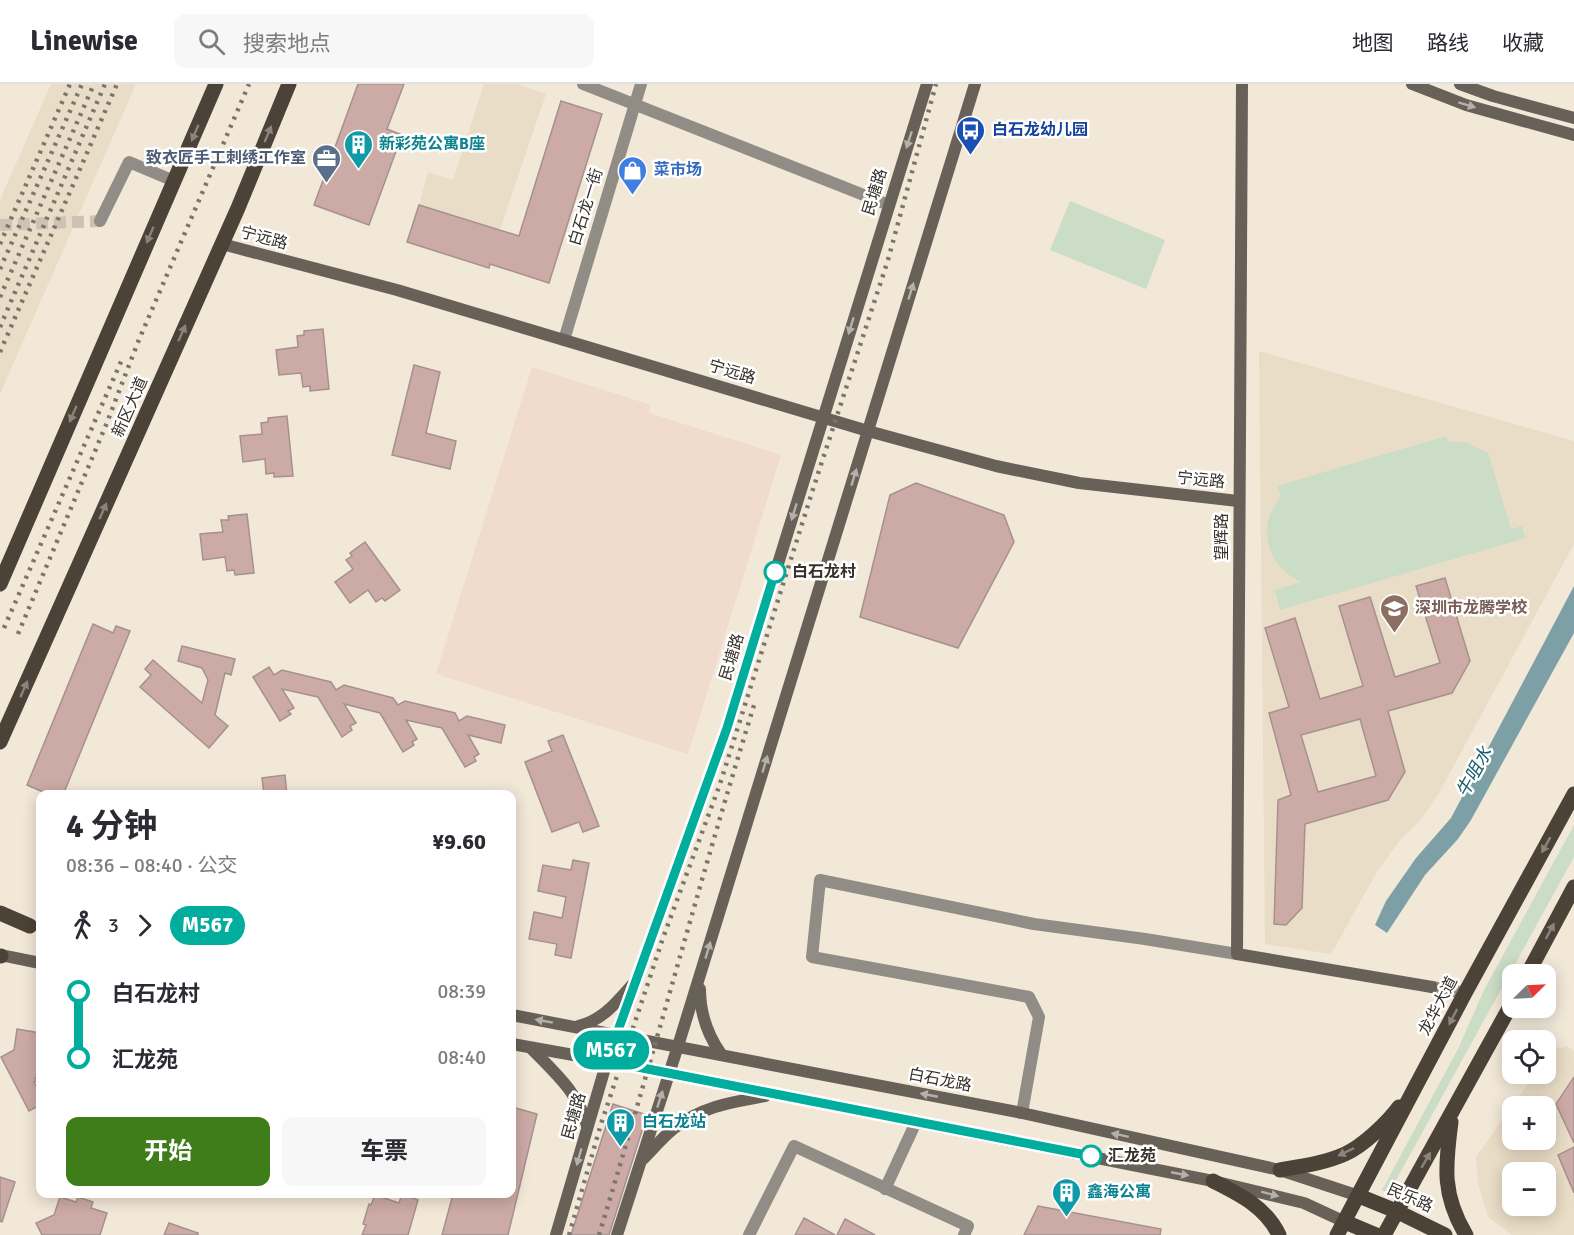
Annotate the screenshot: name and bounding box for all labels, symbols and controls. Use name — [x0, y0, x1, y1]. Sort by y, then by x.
search box — [174, 14, 594, 68]
text: Linewise — [30, 24, 138, 58]
icon: search — [195, 25, 228, 58]
text: 搜索地点 — [243, 30, 331, 57]
text: 地图 — [1352, 30, 1394, 56]
text: 路线 — [1427, 30, 1469, 56]
text: 收藏 — [1502, 30, 1544, 56]
one-way arrow — [1458, 101, 1476, 110]
bus stop icon: 白石龙幼儿园 — [955, 114, 987, 156]
place label: 白石龙幼儿园 — [992, 120, 1088, 140]
one-way arrow — [190, 124, 199, 141]
one-way arrow — [263, 125, 273, 143]
building icon: 新彩苑公寓B座 — [342, 128, 374, 170]
one-way arrow — [904, 131, 913, 149]
place label: 新彩苑公寓B座 — [379, 134, 485, 154]
office icon: 致衣匠手工刺绣工作室 — [311, 142, 343, 184]
place label: 致衣匠手工刺绣工作室 — [146, 148, 306, 168]
shop icon: 菜市场 — [617, 154, 649, 196]
place label: 菜市场 — [654, 160, 702, 180]
street label: 白石龙一街 — [565, 166, 607, 248]
street label: 民塘路 — [858, 166, 892, 218]
street label: 宁远路 — [238, 222, 290, 254]
one-way arrow — [146, 226, 155, 243]
one-way arrow — [907, 282, 917, 300]
one-way arrow — [846, 317, 855, 335]
one-way arrow — [178, 324, 187, 341]
street label: 宁远路 — [706, 355, 758, 389]
street label: 新区大道 — [108, 374, 152, 440]
one-way arrow — [68, 405, 78, 423]
one-way arrow — [850, 468, 859, 486]
street label: 宁远路 — [1176, 468, 1226, 492]
one-way arrow — [98, 501, 108, 519]
one-way arrow — [789, 503, 798, 521]
street label: 望辉路 — [1212, 513, 1232, 561]
marker: 白石龙村 — [764, 561, 786, 583]
place label: 白石龙村 — [792, 562, 856, 582]
school or university icon: 深圳市龙腾学校 — [1378, 592, 1410, 634]
place label: 深圳市龙腾学校 — [1415, 598, 1528, 618]
street label: 民塘路 — [715, 631, 749, 683]
one-way arrow — [19, 679, 29, 697]
water label: 牛咀水 — [1451, 742, 1497, 801]
one-way arrow — [761, 755, 770, 773]
text: 4 分钟 — [66, 806, 157, 847]
text: ¥9.60 — [432, 828, 486, 855]
one-way arrow — [1541, 837, 1551, 854]
text: 08:36 – 08:40 · 公交 — [66, 853, 237, 878]
icon: walk — [66, 909, 99, 942]
icon: forward — [128, 909, 161, 942]
text: M567 — [182, 912, 233, 938]
text: 3 — [108, 913, 119, 938]
one-way arrow — [1545, 922, 1555, 939]
one-way arrow — [704, 941, 713, 959]
north arrow — [1502, 964, 1556, 1018]
map controls — [1502, 964, 1556, 1216]
street label: 龙华大道 — [1414, 973, 1462, 1039]
text: 08:39 — [437, 979, 486, 1004]
text: 白石龙村 — [112, 980, 200, 1007]
one-way arrow — [1448, 1008, 1457, 1025]
one-way arrow — [534, 1016, 553, 1025]
line badge: M567 — [569, 1030, 653, 1070]
button: locate — [1502, 1030, 1556, 1084]
text: M567 — [585, 1037, 637, 1063]
text: 08:40 — [437, 1045, 486, 1070]
text: 汇龙苑 — [112, 1046, 178, 1073]
street label: 白石龙路 — [907, 1064, 973, 1096]
street label: 民塘路 — [558, 1090, 590, 1142]
one-way arrow — [656, 1090, 665, 1108]
one-way arrow — [920, 1090, 939, 1099]
button: + — [1502, 1096, 1556, 1150]
building icon: 白石龙站 — [605, 1106, 637, 1148]
place label: 白石龙站 — [642, 1112, 706, 1132]
button: 开始 — [66, 1117, 270, 1186]
button: 车票 — [282, 1117, 486, 1186]
one-way arrow — [1111, 1129, 1130, 1139]
marker: 汇龙苑 — [1080, 1145, 1102, 1167]
place label: 汇龙苑 — [1108, 1146, 1156, 1166]
one-way arrow — [1337, 1147, 1354, 1157]
one-way arrow — [574, 1148, 583, 1166]
one-way arrow — [1420, 1152, 1431, 1168]
button: − — [1502, 1162, 1556, 1216]
one-way arrow — [1171, 1170, 1190, 1179]
building icon: 鑫海公寓 — [1050, 1176, 1082, 1218]
street label: 民乐路 — [1384, 1179, 1436, 1217]
place label: 鑫海公寓 — [1087, 1182, 1151, 1202]
one-way arrow — [1261, 1189, 1279, 1199]

